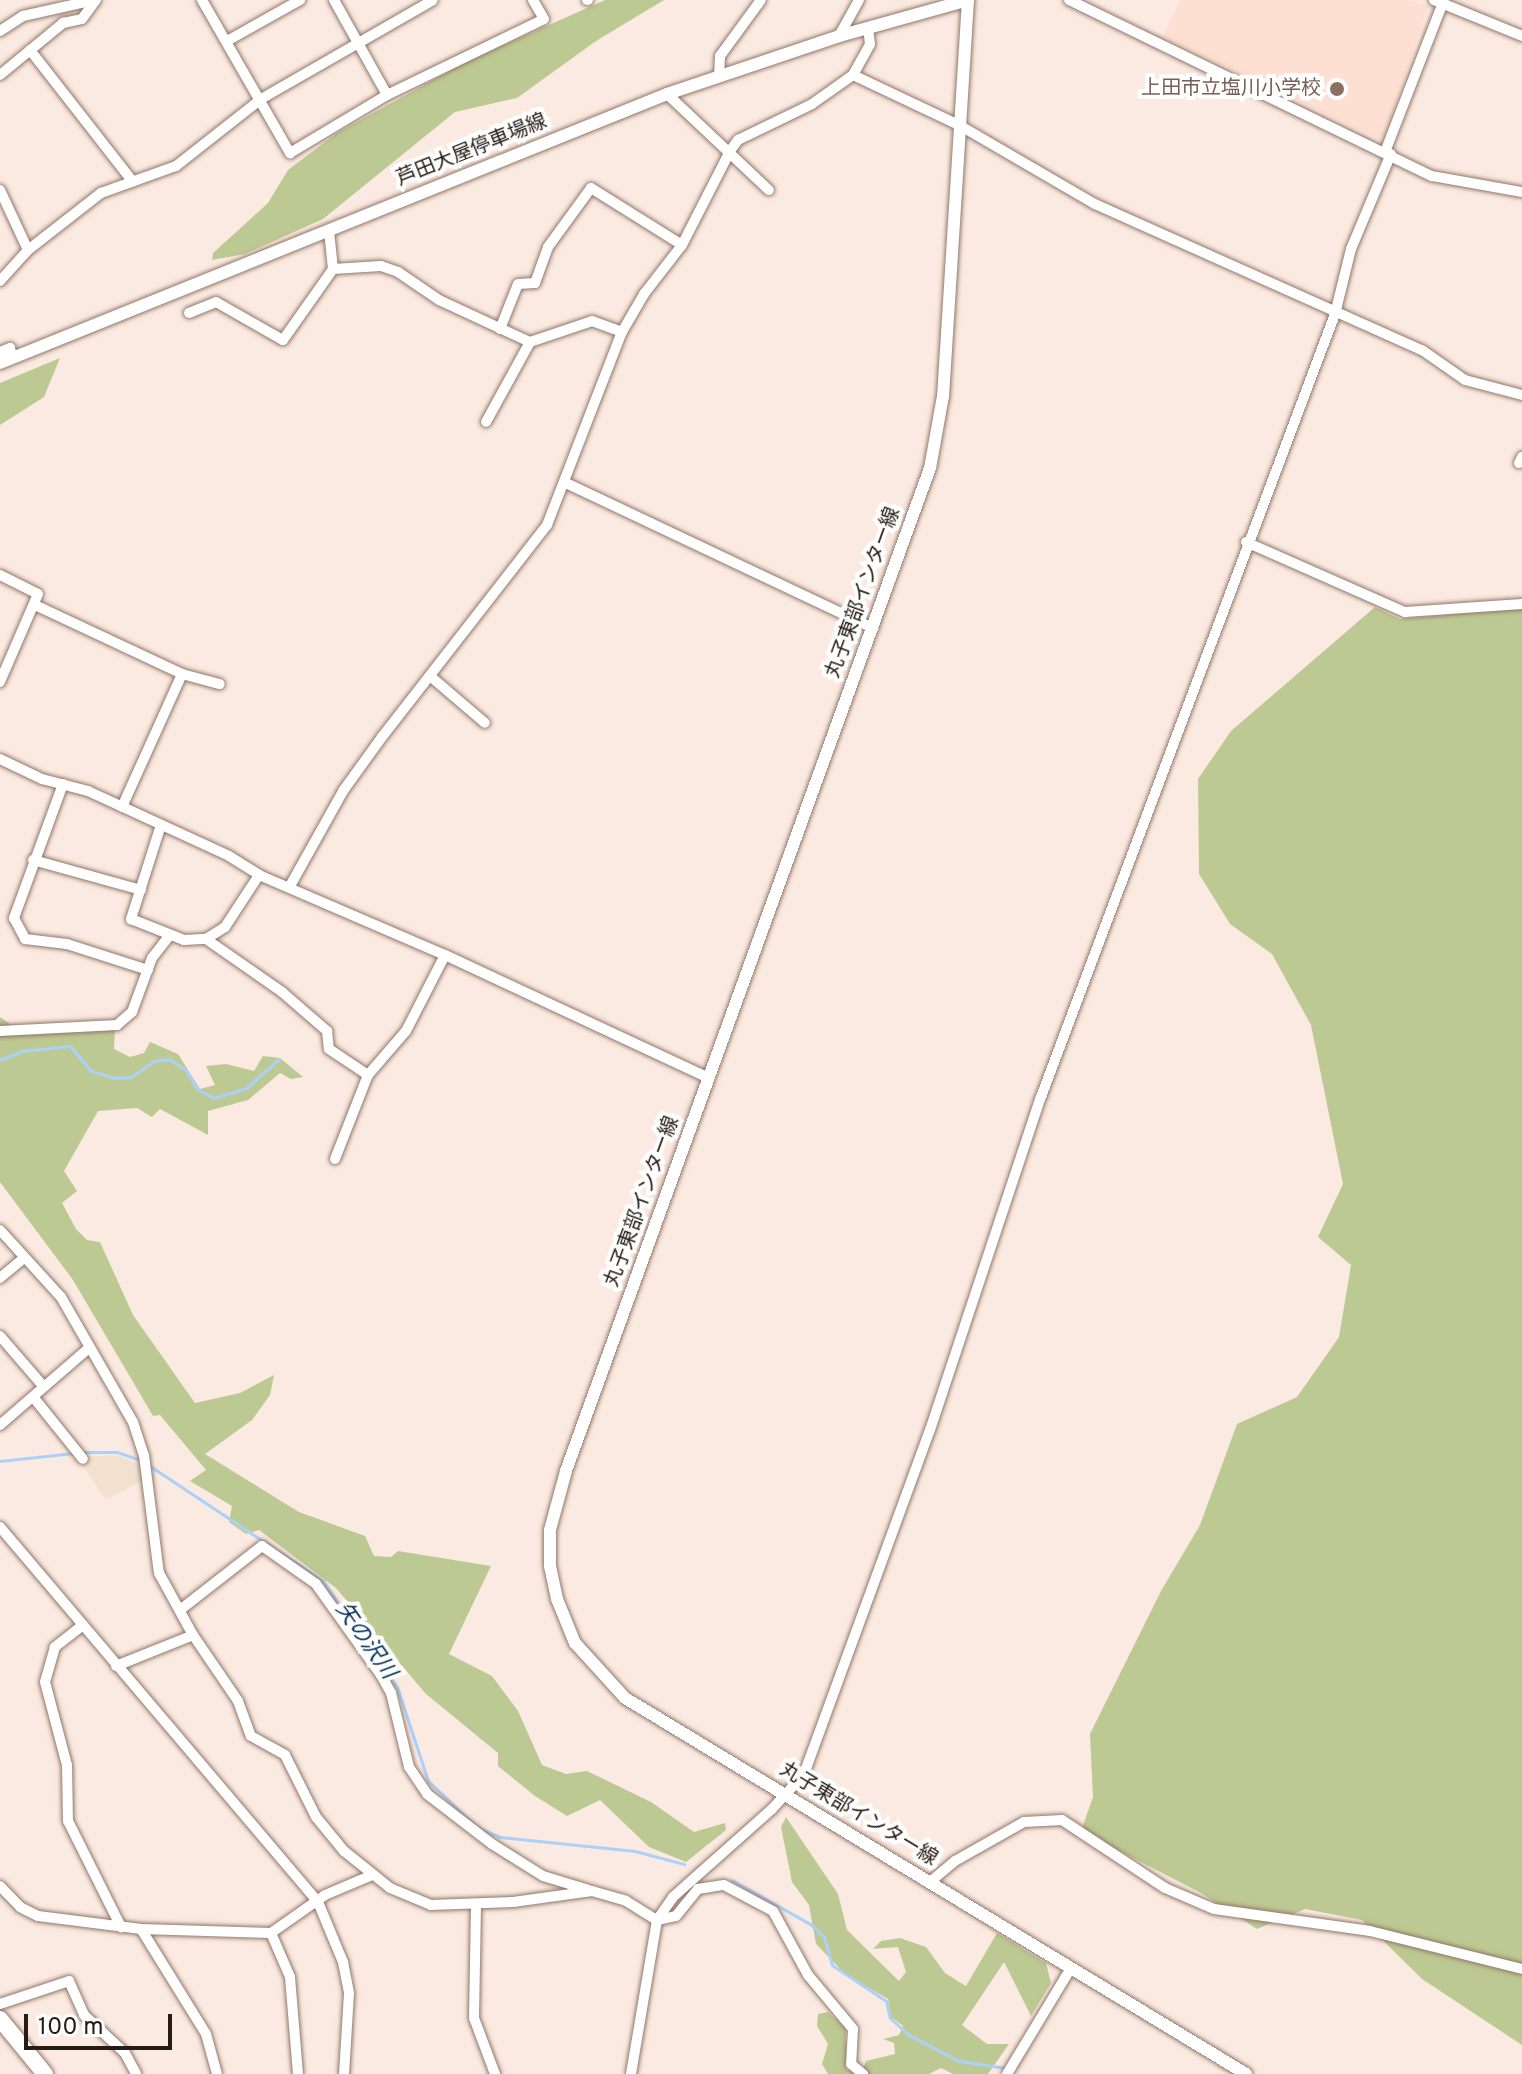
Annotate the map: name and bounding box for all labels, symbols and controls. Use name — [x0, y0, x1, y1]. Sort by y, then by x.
place label: 上田市立塩川小学校 — [1141, 77, 1321, 101]
marker: 上田市立塩川小学校 — [1328, 80, 1346, 98]
street label: 芦田大屋停車場線 — [393, 110, 551, 192]
street label: 丸子東部インター線 — [822, 504, 906, 682]
street label: 丸子東部インター線 — [601, 1113, 685, 1291]
water label: 矢の沢川 — [329, 1597, 401, 1685]
street label: 丸子東部インター線 — [775, 1758, 941, 1872]
scale bar — [28, 1998, 176, 2048]
text: 100 m — [38, 2013, 104, 2043]

